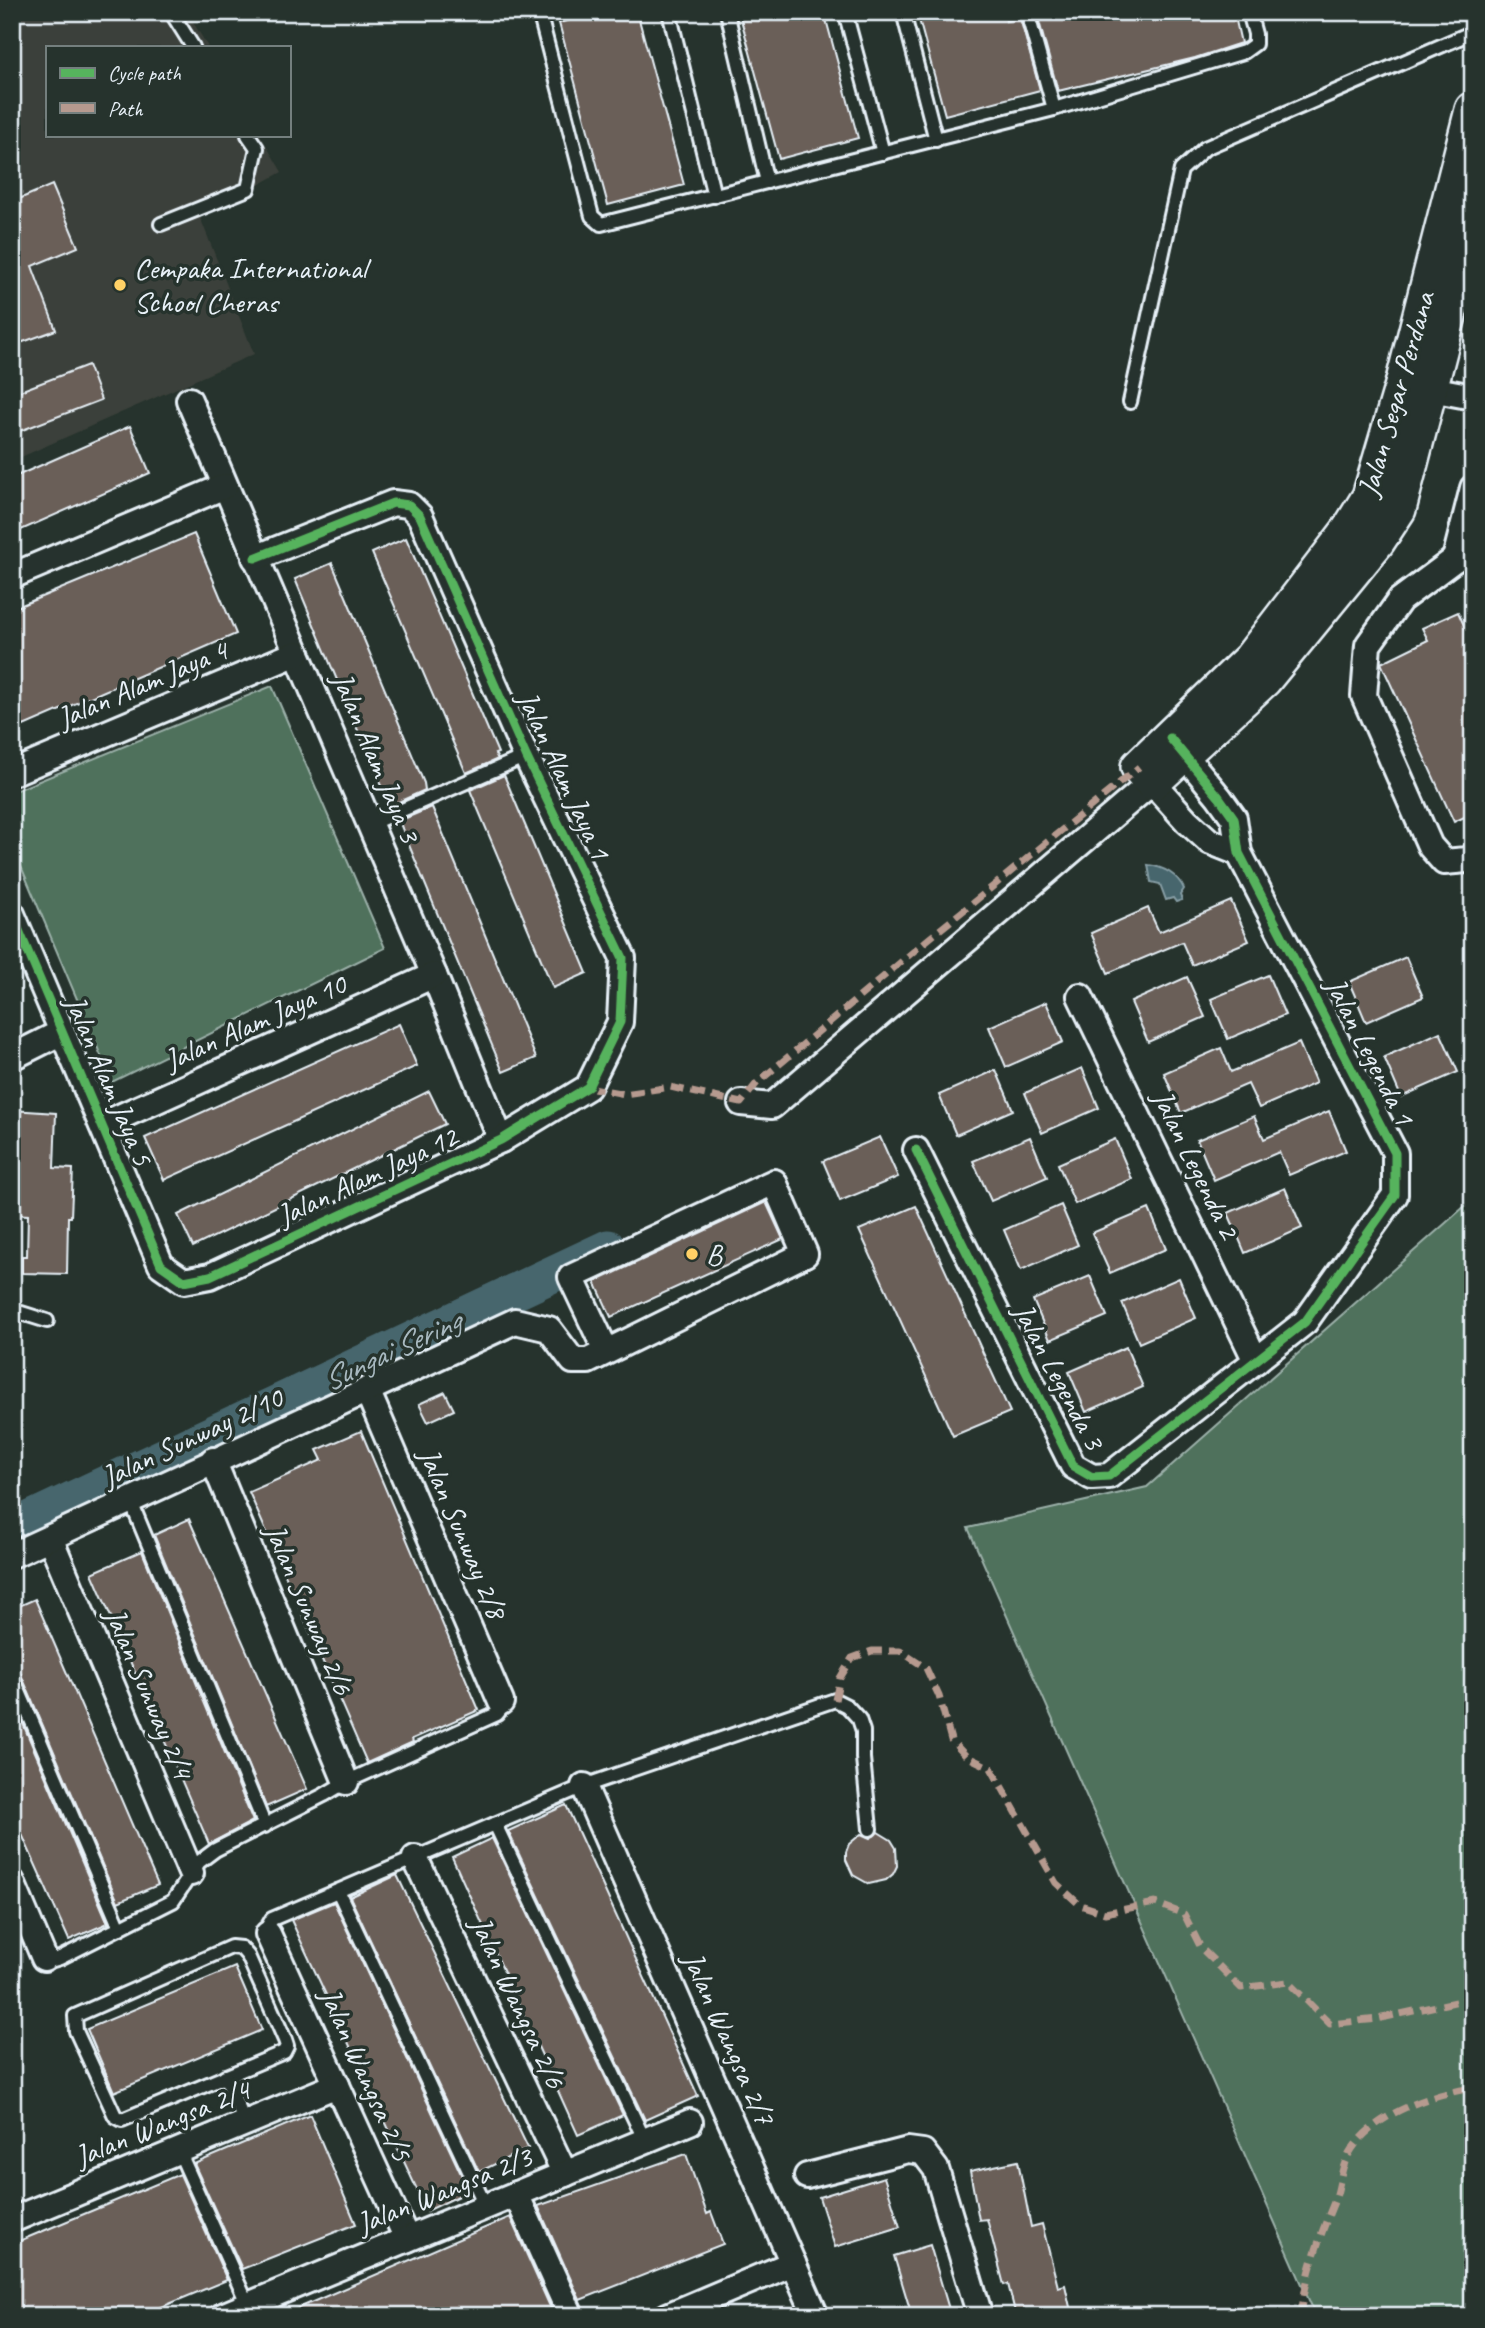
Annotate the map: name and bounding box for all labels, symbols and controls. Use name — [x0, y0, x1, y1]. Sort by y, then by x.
legend — [46, 46, 290, 136]
text: Cycle path — [108, 60, 181, 86]
text: Path — [108, 96, 144, 122]
place label: Cempaka International School Cheras — [134, 249, 371, 321]
marker: Cempaka International School Cheras — [112, 277, 128, 293]
street label: Jalan Segar Perdana — [1348, 285, 1444, 503]
street label: Jalan Alam Jaya 4 — [49, 630, 235, 738]
street label: Jalan Alam Jaya 3 — [322, 664, 430, 850]
street label: Jalan Alam Jaya 1 — [508, 683, 620, 867]
street label: Jalan Alam Jaya 10 — [156, 964, 354, 1080]
street label: Jalan Legenda 1 — [1316, 969, 1424, 1133]
street label: Jalan Alam Jaya 5 — [55, 987, 163, 1172]
street label: Jalan Legenda 2 — [1143, 1082, 1249, 1247]
street label: Jalan Alam Jaya 12 — [269, 1117, 466, 1235]
place label: B — [706, 1235, 724, 1273]
marker: B — [684, 1246, 700, 1262]
street label: Jalan Legenda 3 — [1004, 1294, 1115, 1458]
water label: Sungai Sering — [316, 1299, 471, 1400]
street label: Jalan Sunway 2/10 — [94, 1377, 291, 1496]
street label: Jalan Sunway 2/8 — [409, 1440, 517, 1627]
street label: Jalan Sunway 2/6 — [255, 1516, 363, 1702]
street label: Jalan Sunway 2/4 — [95, 1600, 203, 1787]
street label: Jalan Wangsa 2/6 — [461, 1908, 575, 2095]
street label: Jalan Wangsa 2/7 — [673, 1944, 785, 2132]
street label: Jalan Wangsa 2/5 — [310, 1980, 422, 2168]
street label: Jalan Wangsa 2/4 — [67, 2070, 257, 2176]
street label: Jalan Wangsa 2/3 — [349, 2137, 539, 2243]

